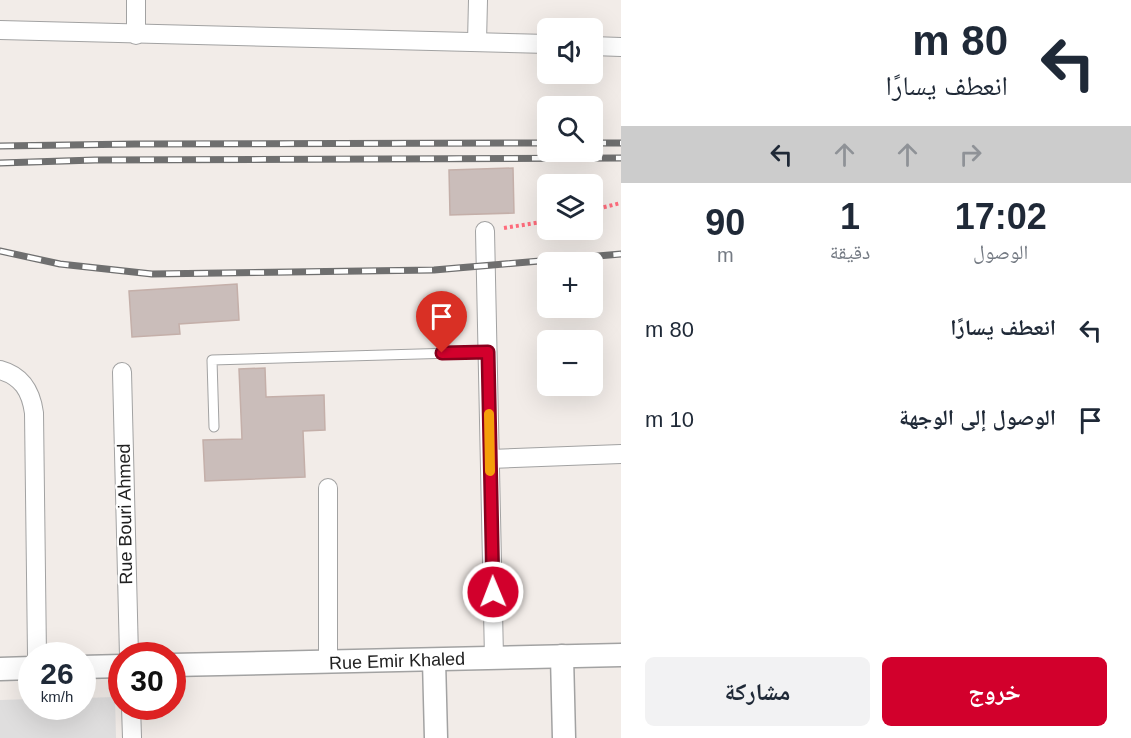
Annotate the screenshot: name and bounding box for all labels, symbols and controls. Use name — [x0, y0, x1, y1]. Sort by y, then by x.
text: 80 m — [912, 17, 1008, 64]
map controls — [537, 18, 603, 396]
button: sound — [537, 18, 603, 84]
icon: left — [1029, 24, 1107, 102]
text: انعطف يسارًا — [886, 71, 1008, 101]
button: search — [537, 96, 603, 162]
icon: left — [765, 138, 798, 171]
icon: ahead — [828, 138, 861, 171]
icon: ahead — [891, 138, 924, 171]
icon: right — [954, 138, 987, 171]
button: layers — [537, 174, 603, 240]
text: 1 — [840, 196, 860, 237]
text: 17:02 — [955, 196, 1047, 237]
text: 90 — [705, 202, 745, 243]
text: دقيقة — [830, 241, 870, 263]
text: الوصول — [973, 241, 1028, 263]
text: m — [717, 244, 734, 266]
button: + — [537, 252, 603, 318]
pin — [416, 291, 467, 353]
icon: arrive — [425, 300, 458, 333]
icon: left — [1074, 314, 1107, 347]
text: انعطف يسارًا — [950, 315, 1056, 340]
text: 80 m — [645, 317, 694, 342]
button: − — [537, 330, 603, 396]
icon: arrive — [1074, 404, 1107, 437]
text: الوصول إلى الوجهة — [899, 405, 1056, 430]
text: 10 m — [645, 407, 694, 432]
street label: Rue Bouri Ahmed — [114, 443, 136, 585]
position arrow — [461, 560, 525, 624]
speed limit sign: 30 — [108, 642, 186, 720]
street label: Rue Emir Khaled — [329, 649, 465, 673]
text: 26 — [40, 657, 74, 690]
button: مشاركة — [645, 657, 870, 726]
button: خروج — [882, 657, 1107, 726]
text: km/h — [41, 688, 73, 705]

